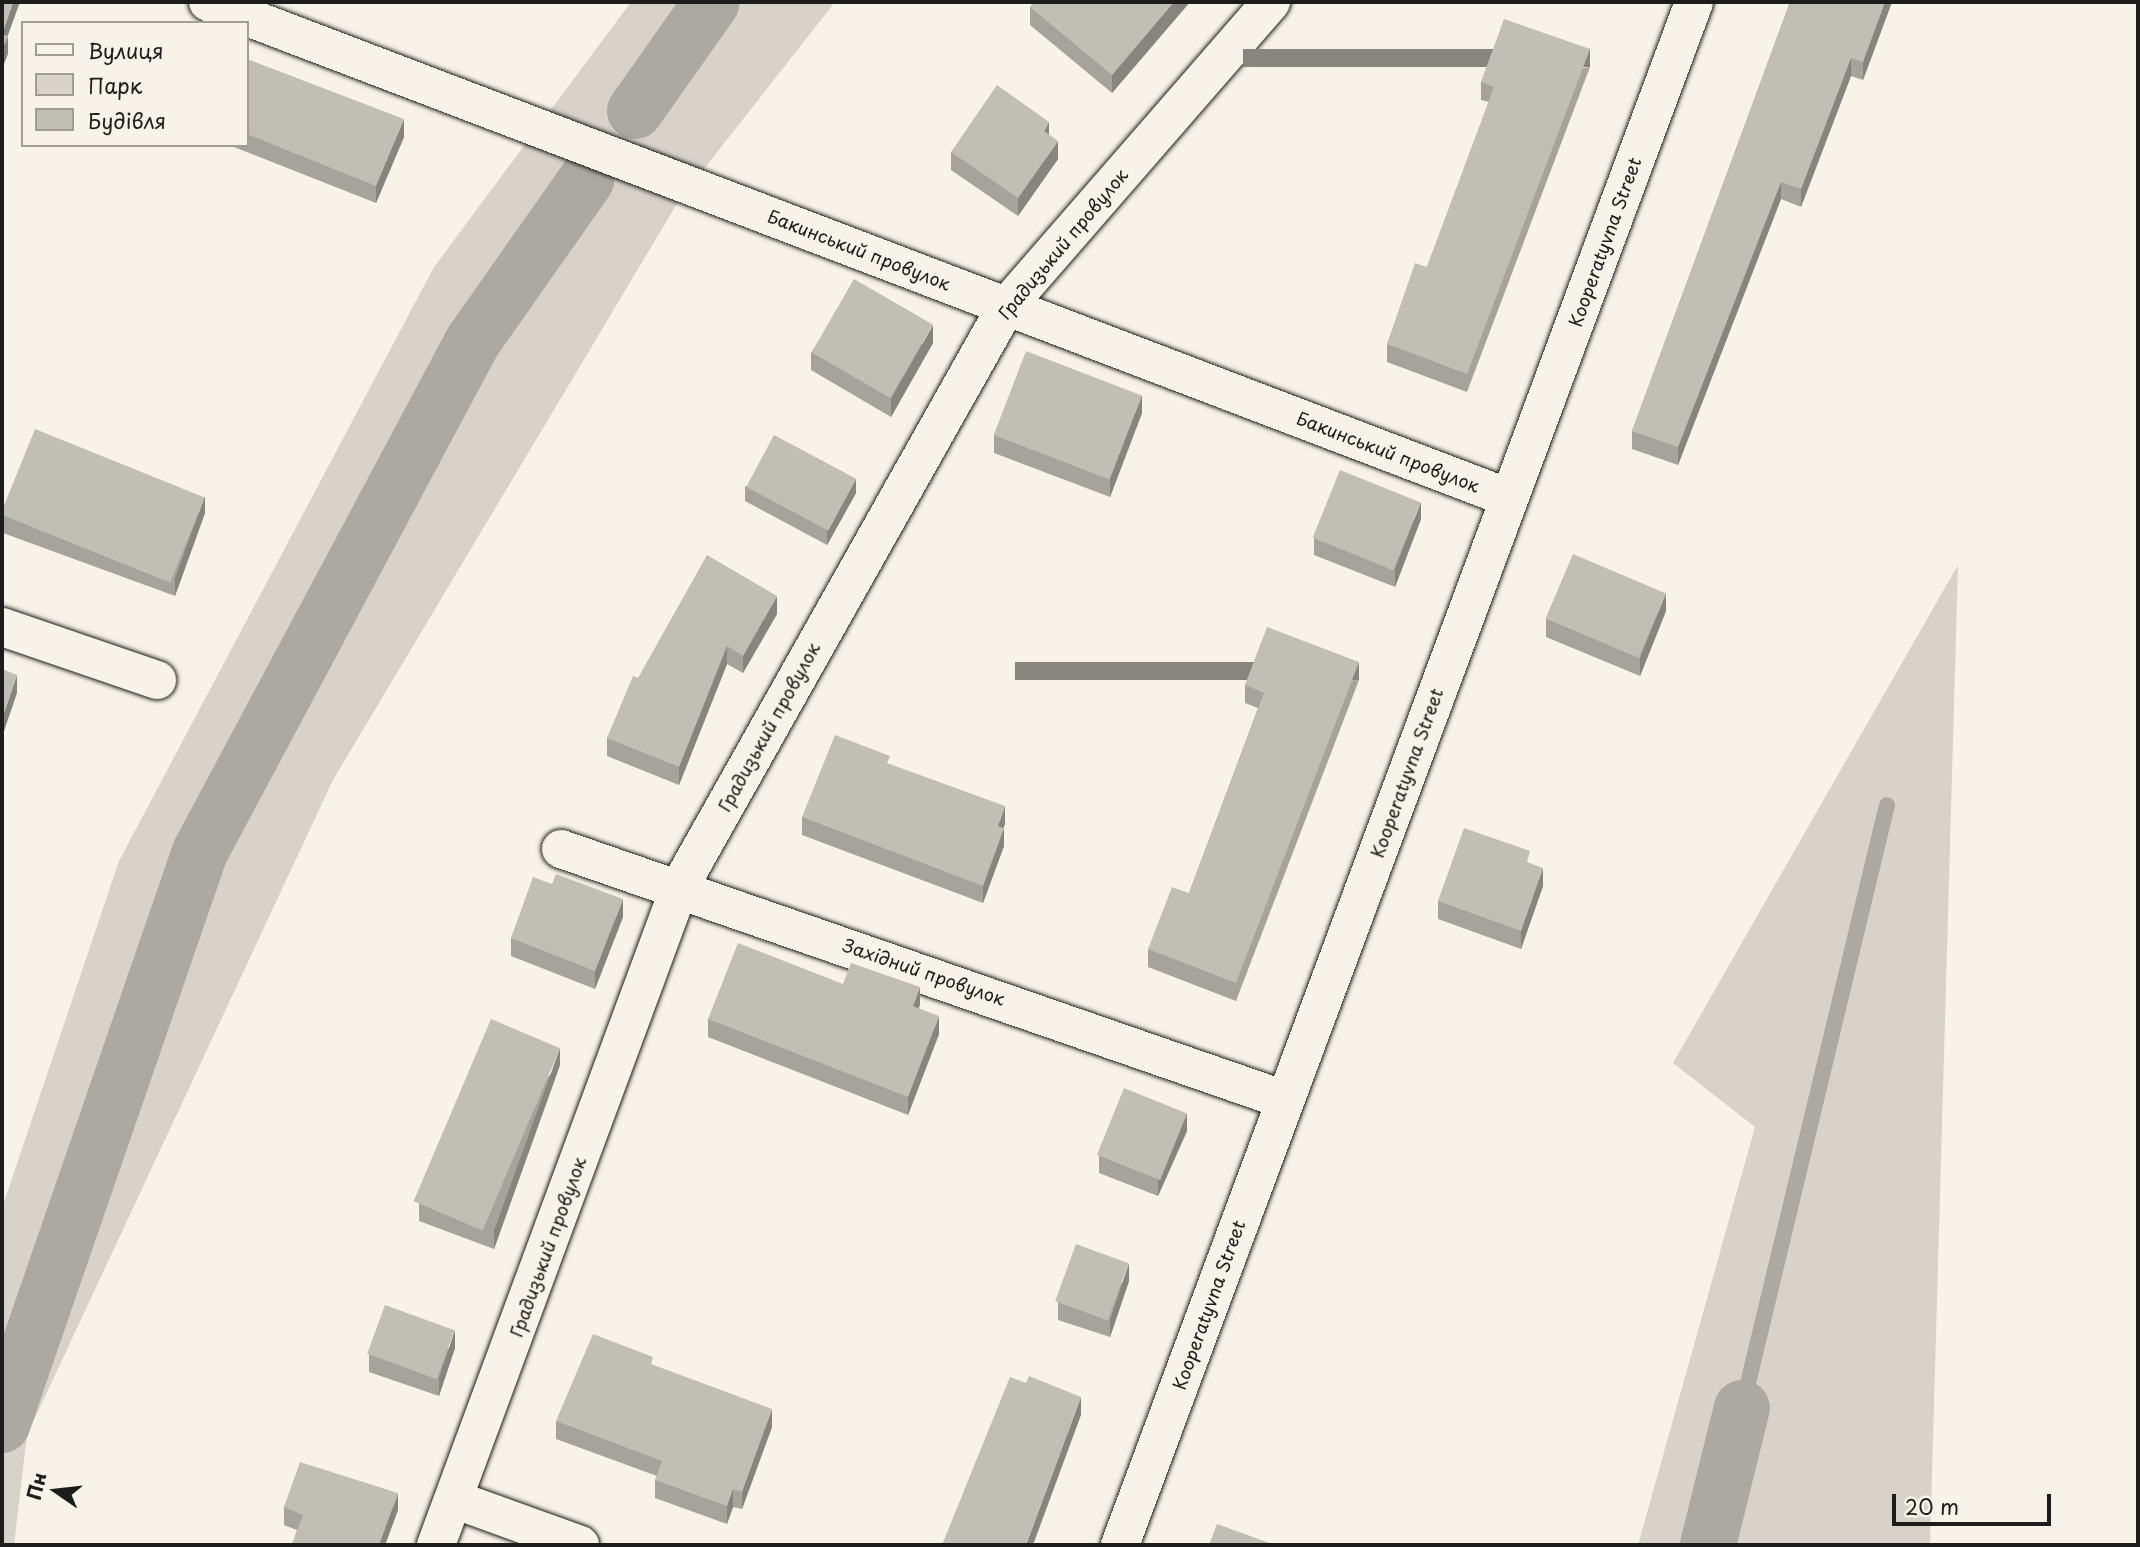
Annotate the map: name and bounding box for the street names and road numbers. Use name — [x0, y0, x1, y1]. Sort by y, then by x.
street label: Kooperatyvna Street — [1564, 154, 1646, 330]
street label: Градизький провулок — [994, 164, 1132, 324]
street label: Бакинський провулок — [765, 205, 953, 295]
street label: Бакинський провулок — [1294, 407, 1482, 497]
street label: Градизький провулок — [714, 639, 824, 815]
street label: Kooperatyvna Street — [1366, 685, 1448, 861]
street label: Західний провулок — [840, 934, 1008, 1010]
street label: Градизький провулок — [505, 1154, 591, 1340]
street label: Kooperatyvna Street — [1168, 1217, 1250, 1393]

